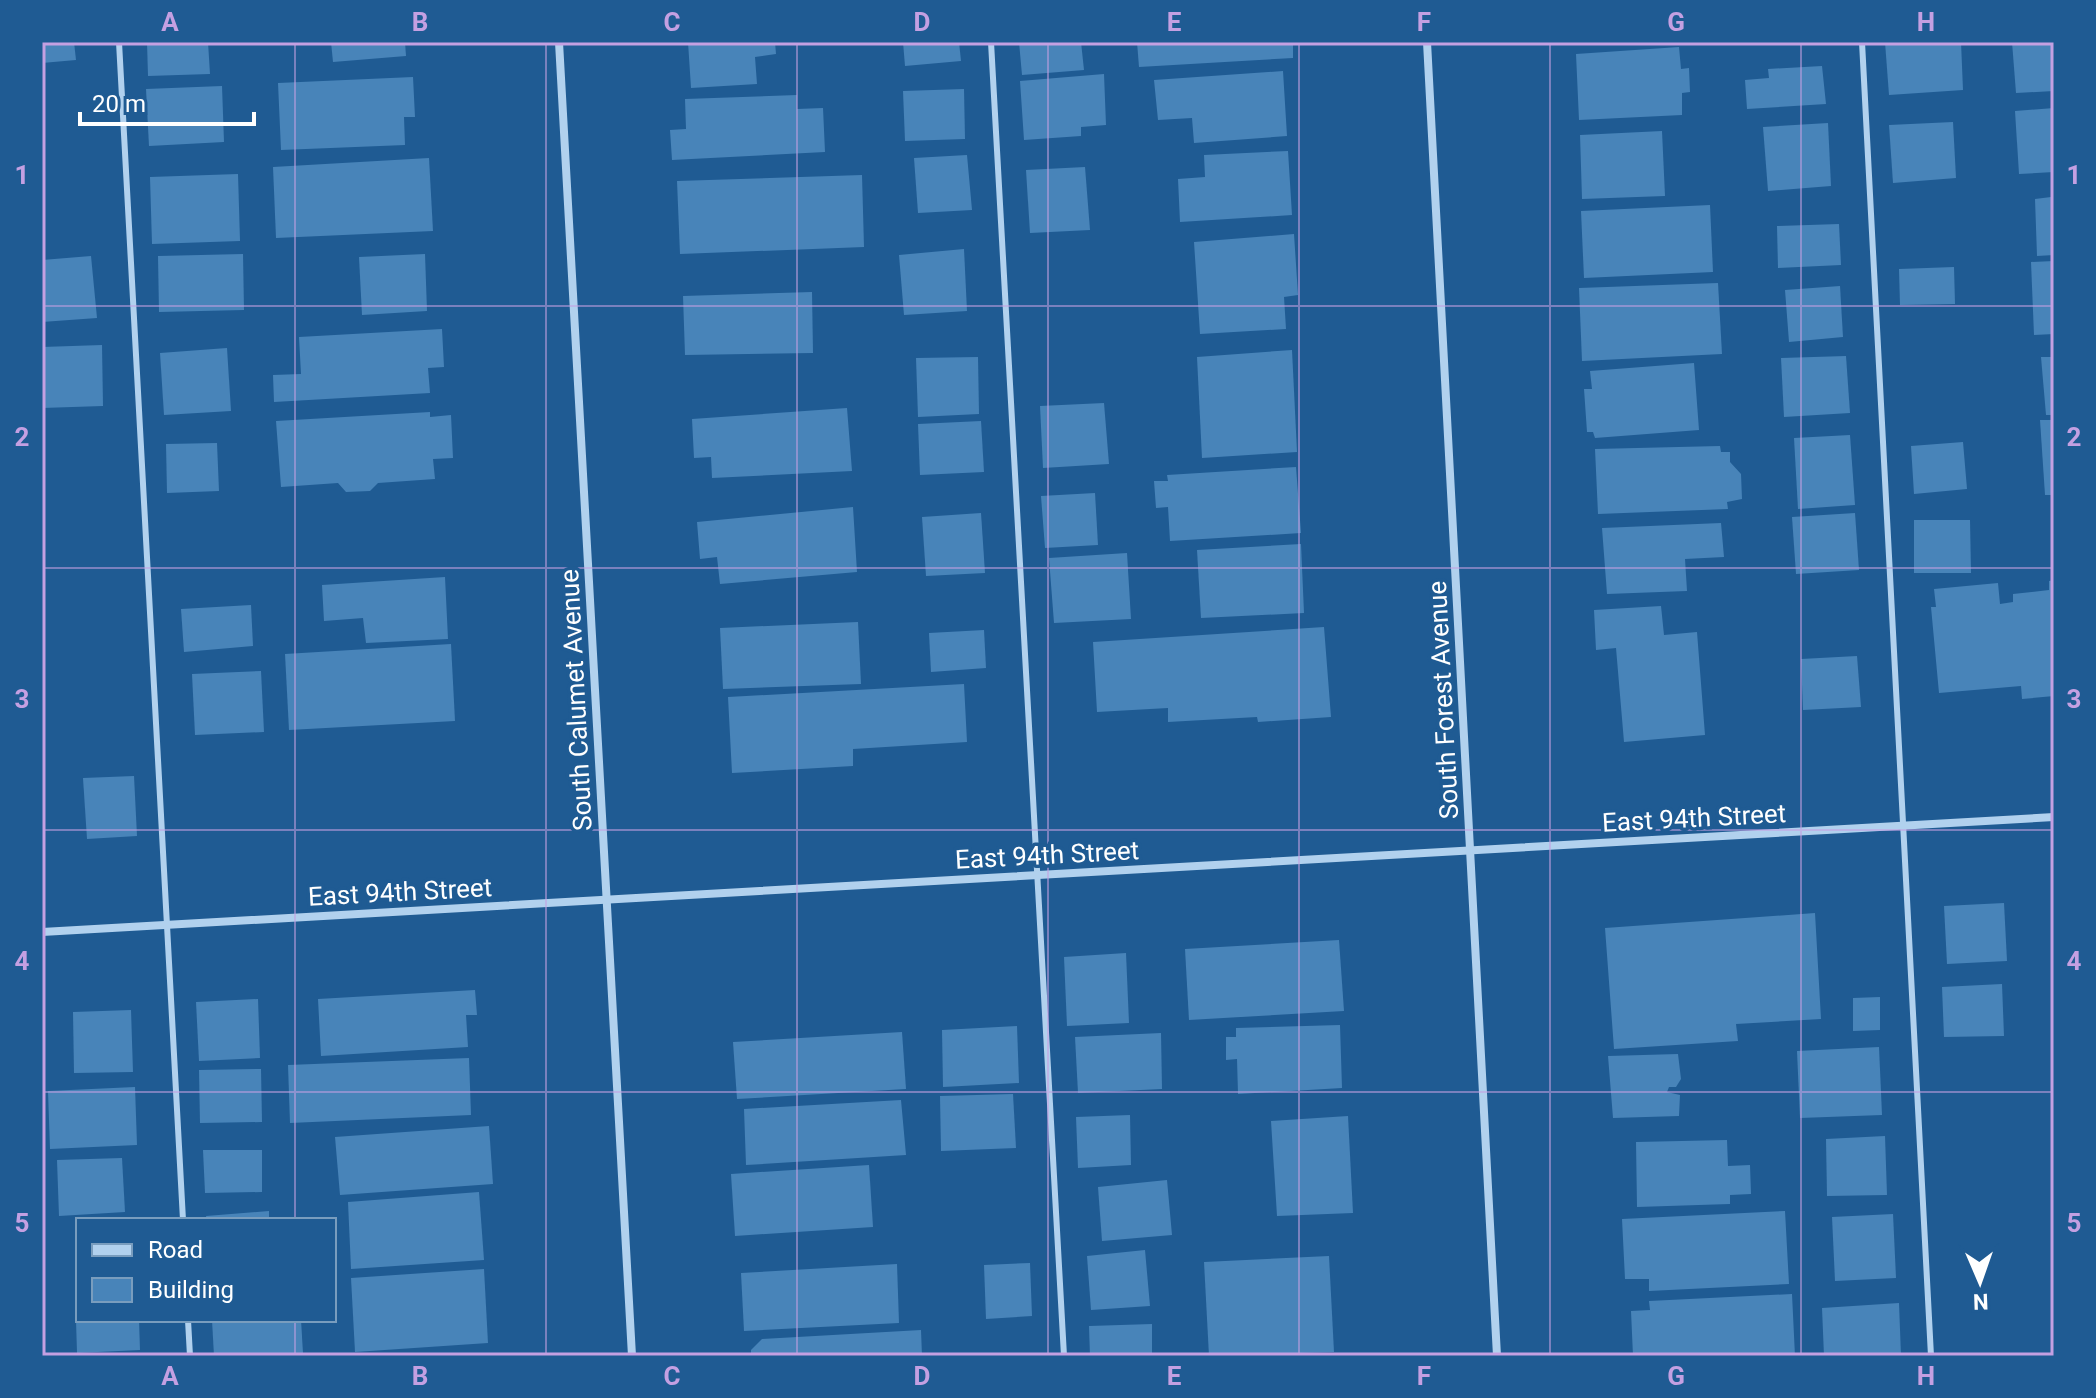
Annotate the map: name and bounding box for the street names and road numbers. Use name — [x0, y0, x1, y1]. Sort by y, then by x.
street label: South Calumet Avenue — [554, 568, 598, 832]
street label: South Forest Avenue — [1422, 580, 1464, 820]
street label: East 94th Street — [1601, 798, 1787, 838]
street label: East 94th Street — [954, 835, 1140, 875]
street label: East 94th Street — [307, 872, 493, 912]

